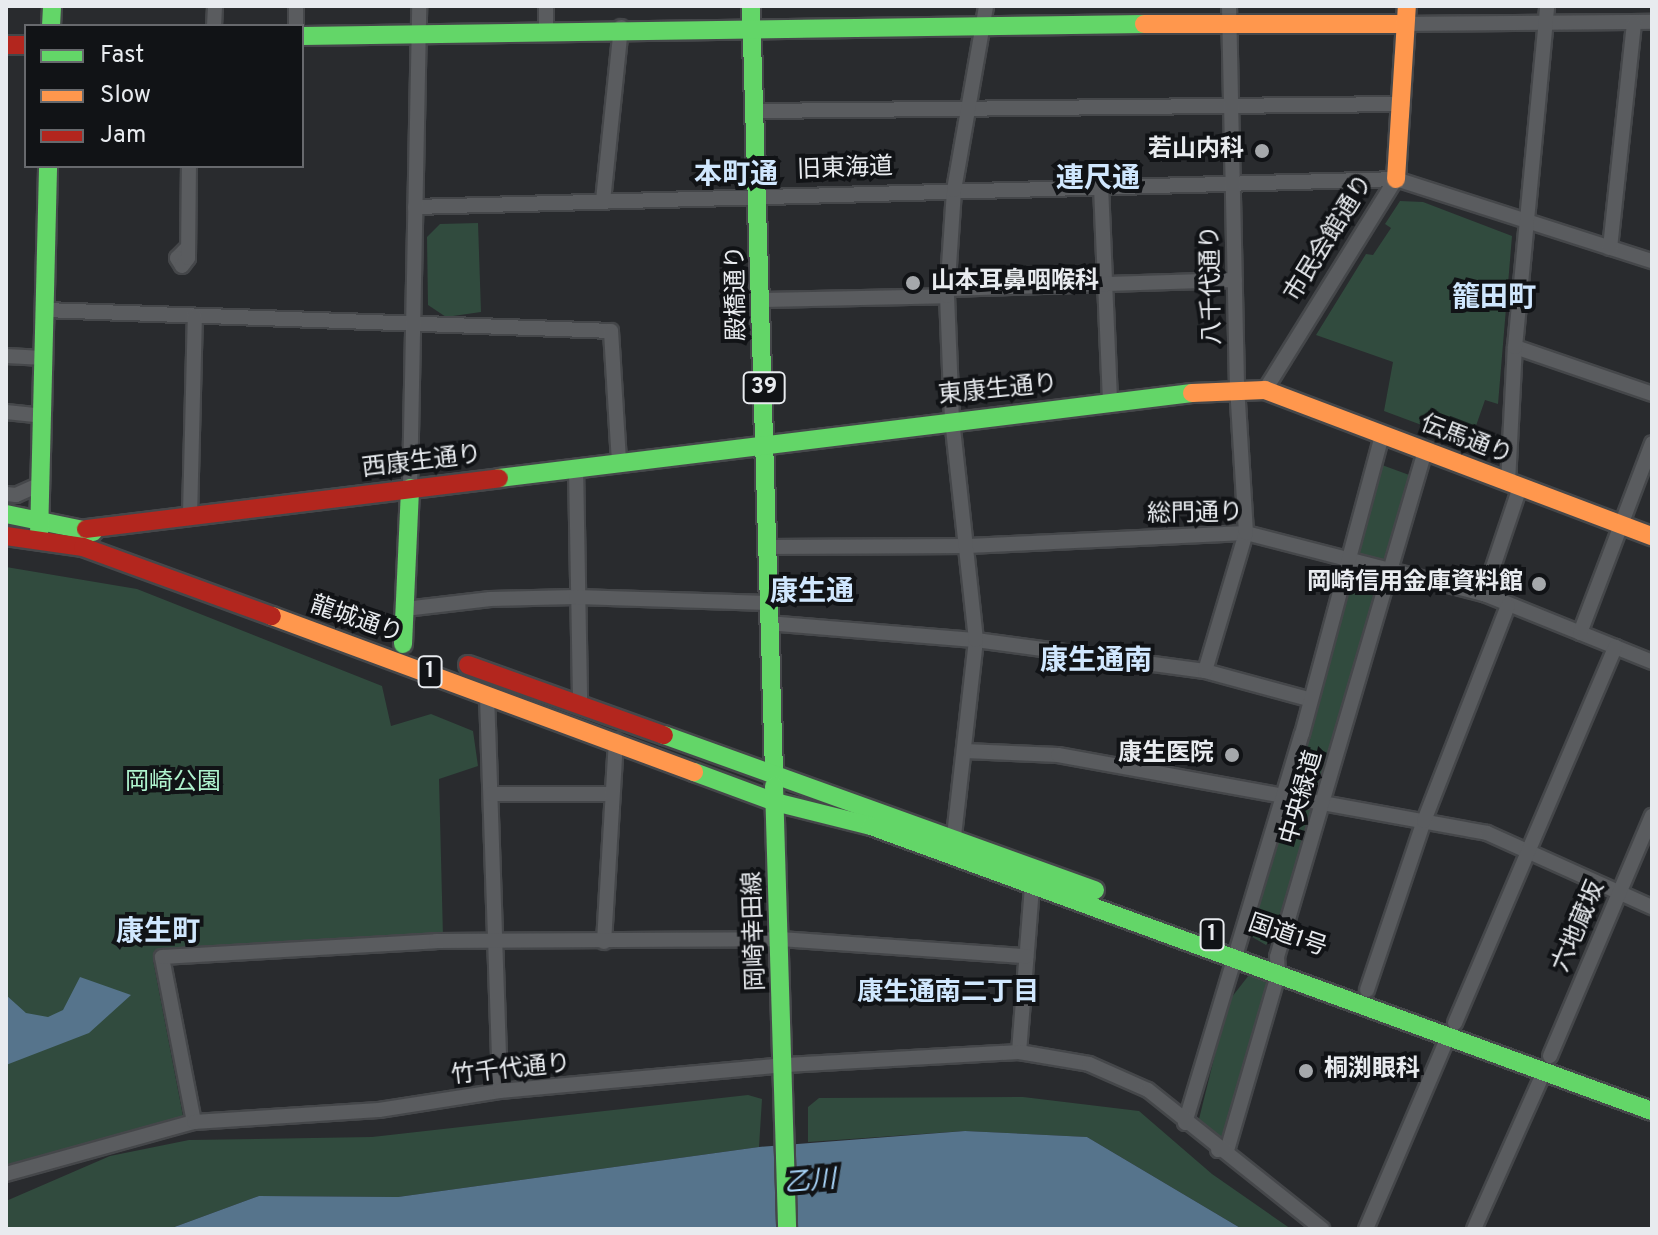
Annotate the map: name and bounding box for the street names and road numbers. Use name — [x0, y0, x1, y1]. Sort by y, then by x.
street label: 旧東海道 — [797, 154, 893, 186]
street label: 市民会館通り — [1280, 170, 1380, 308]
street label: 八千代通り — [1198, 225, 1228, 345]
street label: 殿橋通り — [723, 245, 753, 341]
road number: 39 — [742, 370, 786, 406]
street label: 東康生通り — [937, 370, 1059, 412]
street label: 伝馬通り — [1416, 410, 1516, 472]
street label: 西康生通り — [361, 441, 483, 485]
street label: 総門通り — [1147, 500, 1243, 530]
street label: 龍城通り — [306, 592, 406, 650]
road number: 1 — [416, 654, 444, 690]
street label: 中央緑道 — [1276, 748, 1330, 848]
street label: 岡崎幸田線 — [740, 871, 772, 991]
street label: 六地蔵坂 — [1548, 877, 1612, 977]
street label: 国道1号 — [1244, 910, 1330, 964]
road number: 1 — [1198, 917, 1226, 953]
street label: 竹千代通り — [450, 1050, 572, 1092]

